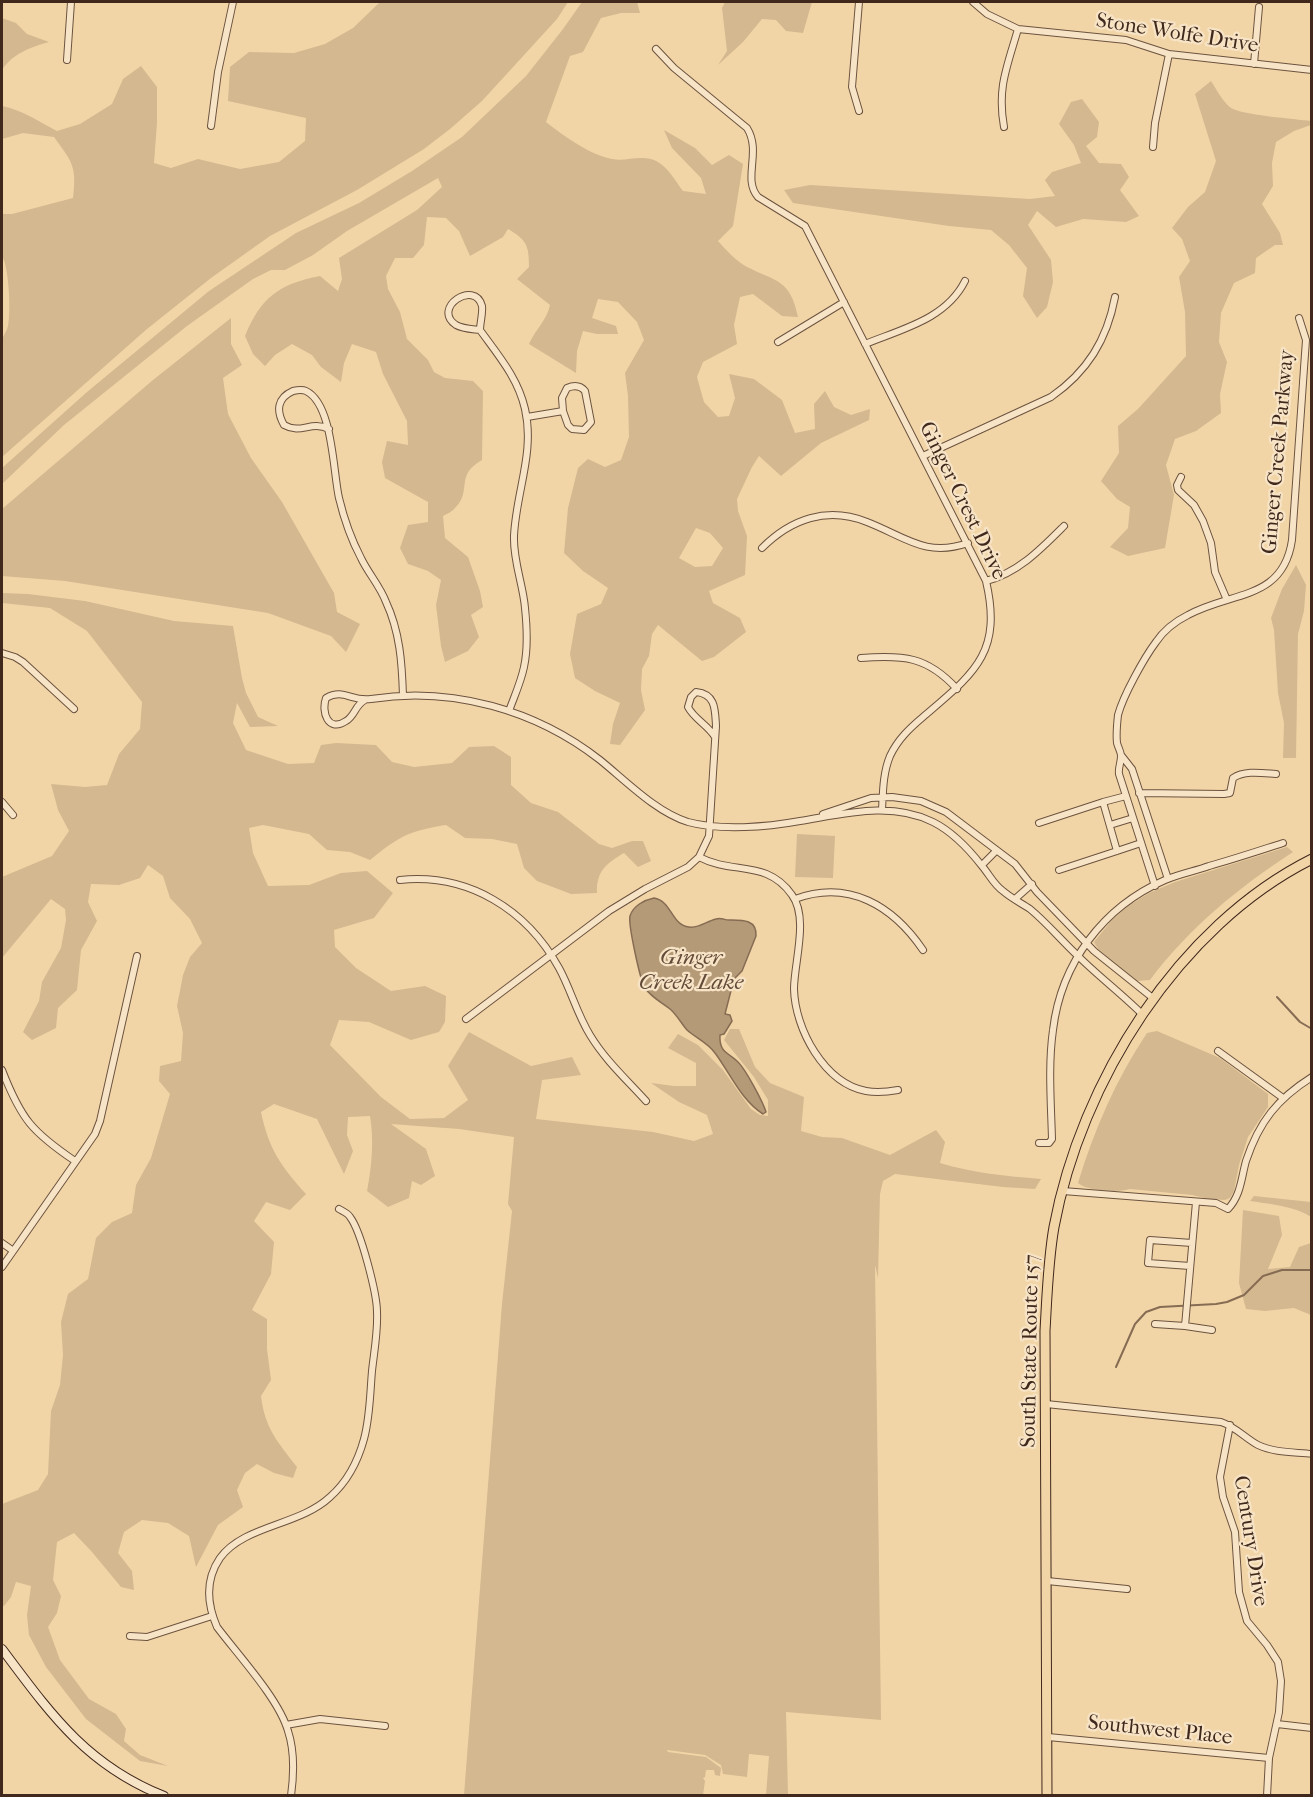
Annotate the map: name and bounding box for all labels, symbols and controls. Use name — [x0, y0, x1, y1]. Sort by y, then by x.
street label: Stone Wolfe Drive — [1094, 9, 1260, 59]
street label: Ginger Creek Parkway — [1258, 349, 1300, 555]
street label: Ginger Crest Drive — [913, 418, 1011, 584]
water label: Ginger Creek Lake — [639, 946, 743, 998]
street label: South State Route 157 — [1017, 1254, 1045, 1448]
street label: Century Drive — [1227, 1474, 1273, 1608]
street label: Southwest Place — [1086, 1711, 1234, 1751]

